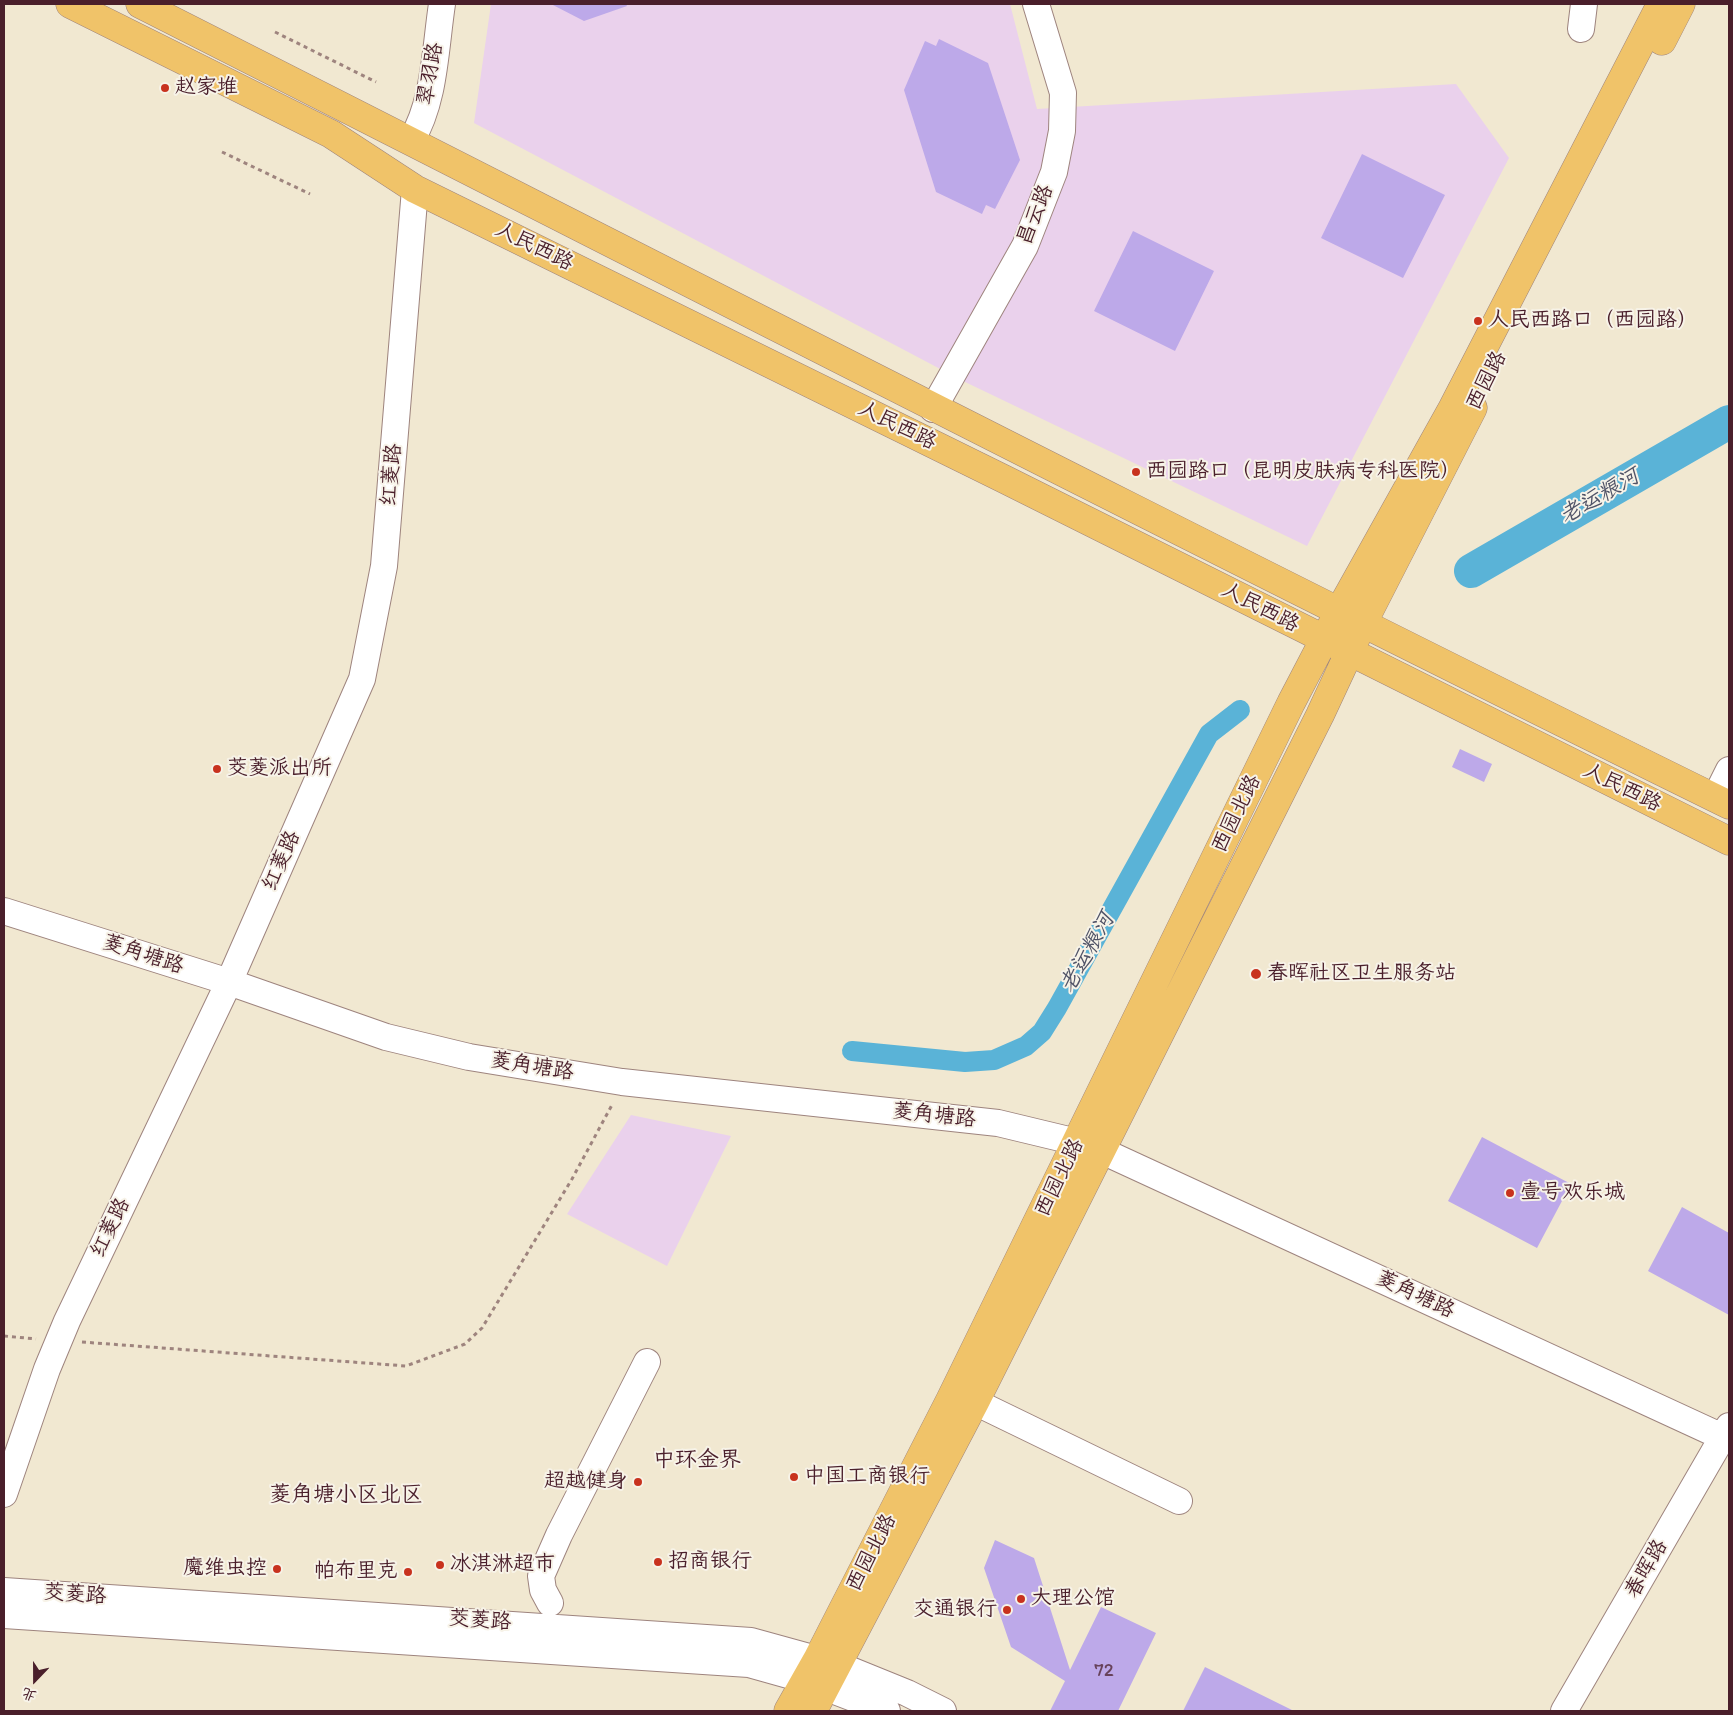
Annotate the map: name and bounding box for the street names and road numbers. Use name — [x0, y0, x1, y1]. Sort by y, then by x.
street label: 翠羽路 — [413, 41, 449, 107]
street label: 昌云路 — [1013, 181, 1059, 249]
street label: 人民西路 — [491, 217, 577, 277]
street label: 西园路 — [1461, 347, 1513, 415]
street label: 人民西路 — [854, 396, 940, 456]
street label: 红菱路 — [377, 443, 407, 507]
street label: 人民西路 — [1217, 578, 1303, 638]
street label: 人民西路 — [1579, 758, 1665, 818]
street label: 西园北路 — [1207, 771, 1267, 857]
street label: 红菱路 — [258, 827, 306, 895]
street label: 菱角塘路 — [99, 930, 187, 980]
street label: 菱角塘路 — [489, 1048, 575, 1086]
street label: 菱角塘路 — [891, 1099, 977, 1133]
street label: 西园北路 — [1030, 1135, 1090, 1221]
street label: 红菱路 — [86, 1194, 136, 1262]
street label: 菱角塘路 — [1372, 1266, 1458, 1324]
street label: 西园北路 — [842, 1510, 902, 1596]
street label: 春晖路 — [1620, 1535, 1674, 1603]
street label: 茭菱路 — [43, 1580, 107, 1610]
street label: 茭菱路 — [448, 1606, 512, 1636]

